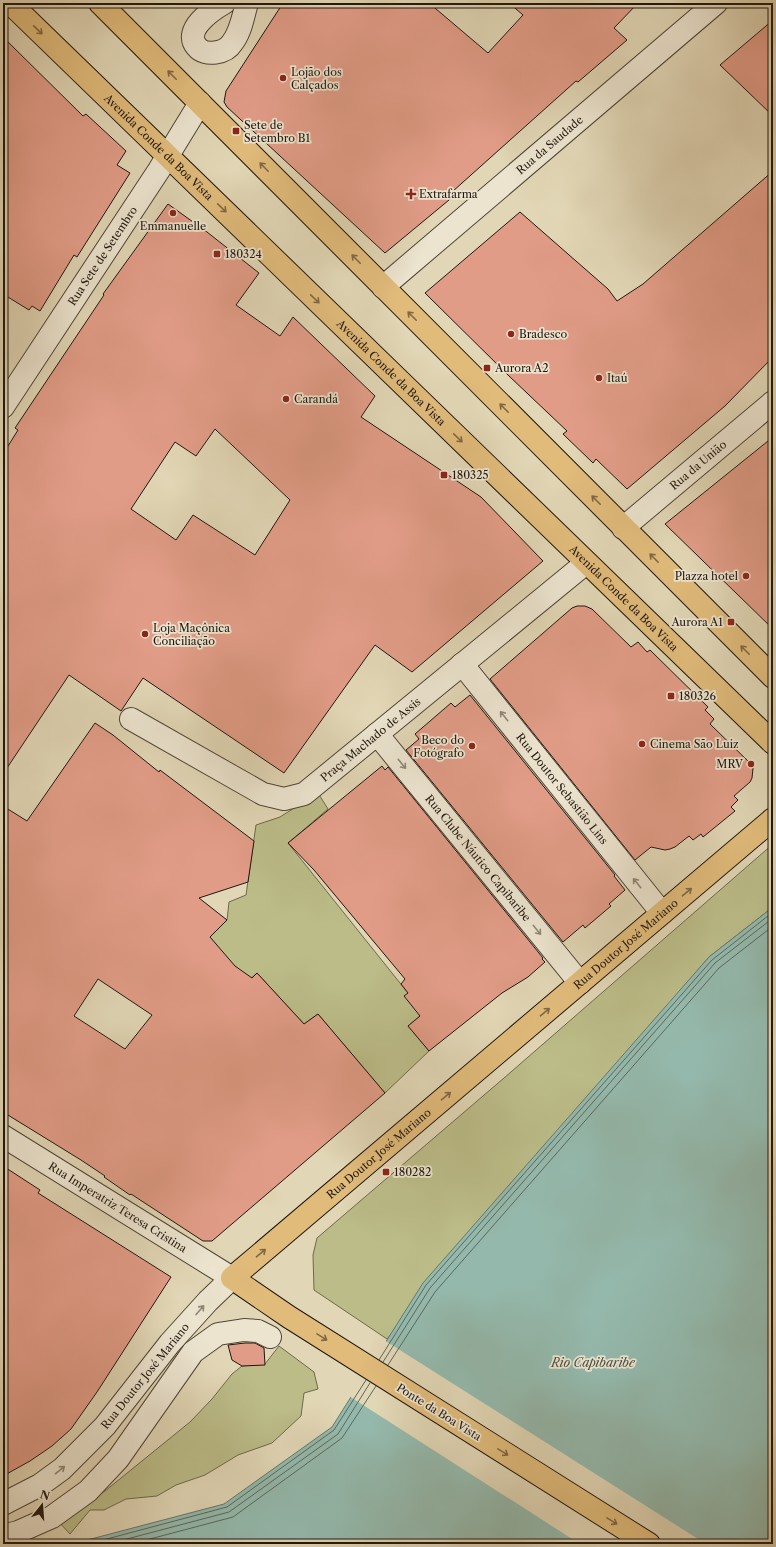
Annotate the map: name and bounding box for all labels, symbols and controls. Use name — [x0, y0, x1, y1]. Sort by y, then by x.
one-way arrow — [33, 25, 43, 35]
place label: Lojão dos Calçados — [291, 65, 342, 92]
one-way arrow — [167, 70, 177, 80]
marker: Lojão dos Calçados — [278, 73, 288, 83]
street label: Avenida Conde da Boa Vista — [100, 90, 216, 203]
street label: Rua da Saudade — [513, 113, 586, 177]
place label: Sete de Setembro B1 — [244, 118, 311, 145]
marker: Sete de Setembro B1 — [231, 126, 241, 136]
one-way arrow — [259, 162, 269, 172]
place label: Extrafarma — [419, 187, 478, 201]
marker: Extrafarma — [406, 189, 416, 199]
street label: Rua Sete de Setembro — [65, 203, 140, 308]
one-way arrow — [217, 203, 227, 213]
marker: Emmanuelle — [168, 208, 178, 218]
place label: Emmanuelle — [140, 219, 206, 233]
place label: 180324 — [225, 247, 262, 261]
marker: 180324 — [212, 249, 222, 259]
one-way arrow — [351, 254, 361, 264]
one-way arrow — [310, 294, 320, 304]
one-way arrow — [407, 311, 417, 321]
street label: Avenida Conde da Boa Vista — [333, 316, 449, 429]
place label: Bradesco — [519, 327, 567, 341]
marker: Bradesco — [506, 329, 516, 339]
place label: Aurora A2 — [494, 361, 548, 375]
marker: Aurora A2 — [482, 363, 492, 373]
place label: Itaú — [607, 371, 628, 385]
marker: Itaú — [594, 373, 604, 383]
place label: Carandá — [294, 392, 338, 406]
marker: Carandá — [281, 394, 291, 404]
one-way arrow — [499, 403, 509, 413]
one-way arrow — [453, 433, 463, 443]
street label: Rua da União — [667, 437, 729, 493]
place label: 180325 — [452, 468, 488, 482]
marker: 180325 — [439, 470, 449, 480]
one-way arrow — [591, 495, 601, 505]
street label: Avenida Conde da Boa Vista — [566, 542, 681, 654]
one-way arrow — [649, 553, 658, 563]
place label: Plazza hotel — [675, 569, 739, 583]
marker: Plazza hotel — [741, 571, 751, 581]
place label: Aurora A1 — [670, 615, 723, 629]
marker: Aurora A1 — [726, 617, 736, 627]
place label: Loja Maçônica Conciliação — [153, 621, 230, 648]
marker: Loja Maçônica Conciliação — [140, 629, 150, 639]
one-way arrow — [741, 645, 751, 655]
place label: 180326 — [679, 689, 716, 703]
marker: 180326 — [666, 691, 676, 701]
street label: Praça Machado de Assis — [318, 694, 424, 785]
one-way arrow — [499, 710, 508, 721]
street label: Rua Doutor Sebastião Lins — [513, 730, 611, 847]
place label: Beco do Fotógrafo — [413, 733, 464, 760]
place label: Cinema São Luiz — [650, 737, 739, 751]
marker: Cinema São Luiz — [637, 739, 647, 749]
marker: Beco do Fotógrafo — [467, 741, 477, 751]
place label: MRV — [716, 757, 744, 771]
one-way arrow — [397, 759, 406, 769]
marker: MRV — [746, 759, 756, 769]
street label: Rua Clube Náutico Capibaribe — [422, 792, 534, 924]
one-way arrow — [633, 877, 642, 888]
one-way arrow — [682, 887, 692, 896]
street label: Rua Doutor José Mariano — [571, 896, 681, 992]
one-way arrow — [532, 925, 541, 935]
one-way arrow — [540, 1008, 550, 1017]
one-way arrow — [441, 1092, 451, 1101]
street label: Rua Doutor José Mariano — [324, 1105, 434, 1202]
street label: Rua Imperatriz Teresa Cristina — [46, 1159, 190, 1255]
place label: 180282 — [394, 1165, 431, 1179]
marker: 180282 — [381, 1167, 391, 1177]
one-way arrow — [256, 1248, 267, 1257]
one-way arrow — [195, 1305, 204, 1315]
street label: Rua Doutor José Mariano — [98, 1320, 192, 1432]
one-way arrow — [316, 1334, 328, 1342]
water label: Rio Capibaribe — [550, 1355, 636, 1370]
street label: Ponte da Boa Vista — [394, 1380, 484, 1444]
one-way arrow — [497, 1447, 508, 1456]
one-way arrow — [55, 1466, 66, 1474]
north arrow — [22, 1485, 62, 1525]
text: N — [38, 1487, 52, 1504]
one-way arrow — [607, 1517, 618, 1525]

